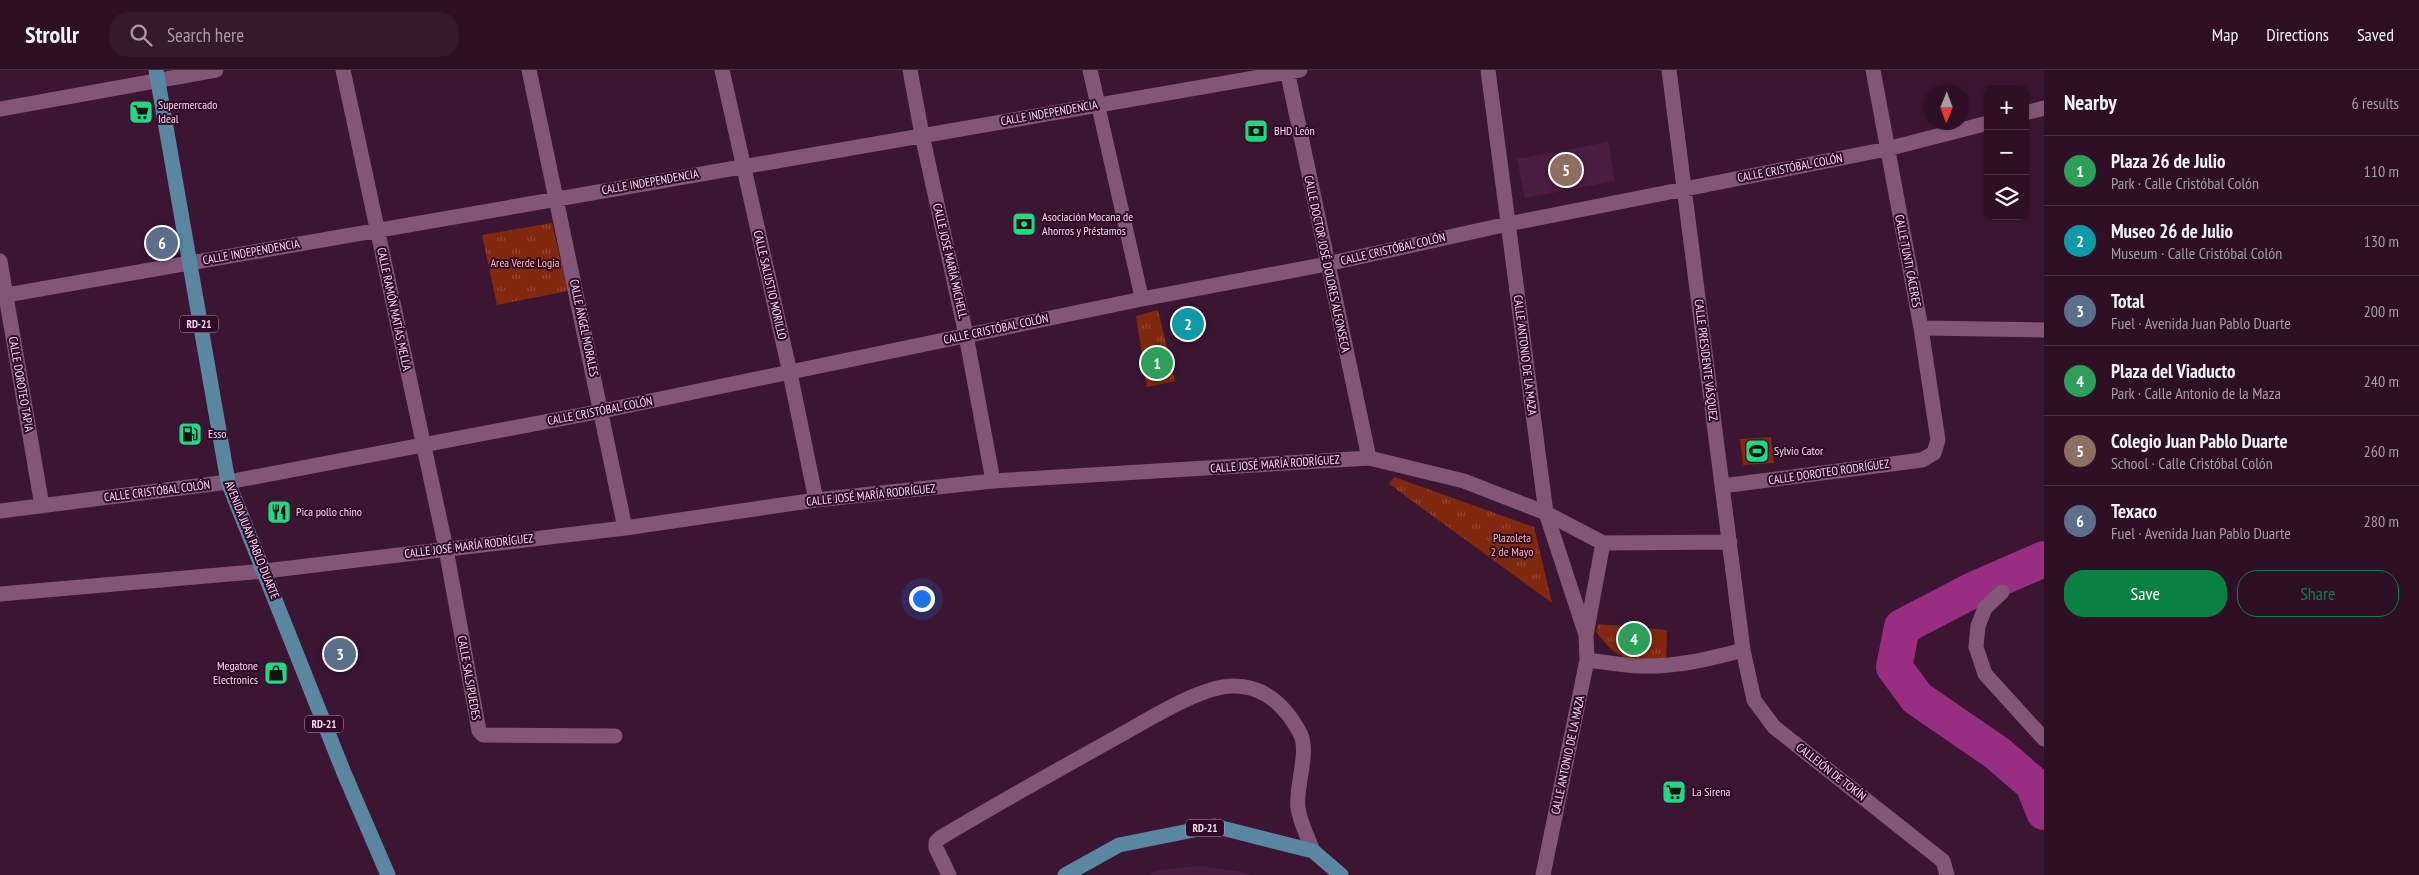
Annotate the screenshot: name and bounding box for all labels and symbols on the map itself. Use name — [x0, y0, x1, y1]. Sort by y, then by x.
north arrow — [1924, 85, 1969, 130]
place label: Supermercado Ideal — [158, 97, 217, 126]
street label: CALLE INDEPENDENCIA — [999, 97, 1099, 128]
supermarket icon: Supermercado Ideal — [128, 99, 154, 125]
bank icon: BHD León — [1243, 118, 1269, 144]
place label: BHD León — [1274, 123, 1315, 138]
street label: CALLE CRISTÓBAL COLÓN — [1736, 150, 1844, 185]
pin: 5 — [1550, 151, 1582, 189]
street label: CALLE INDEPENDENCIA — [600, 166, 700, 197]
street label: CALLE DOCTOR JOSÉ DOLORES ALFONSECA — [1301, 174, 1354, 354]
street label: CALLE JOSÉ MARÍA MICHELL — [930, 202, 971, 320]
place label: Asociación Mocana de Ahorros y Préstamos — [1042, 209, 1133, 238]
bank icon: Asociación Mocana de Ahorros y Préstamos — [1011, 211, 1037, 237]
street label: CALLE TUNTI CÁCERES — [1892, 213, 1925, 309]
pin: 6 — [146, 224, 178, 262]
street label: CALLE SALUSTIO MORILLO — [751, 229, 790, 341]
street label: CALLE CRISTÓBAL COLÓN — [1339, 229, 1447, 268]
street label: CALLE INDEPENDENCIA — [201, 236, 301, 267]
street label: CALLE RAMÓN MATÍAS MELLA — [374, 246, 415, 372]
park label: Area Verde Logia — [490, 255, 560, 270]
street label: CALLE ÁNGEL MORALES — [567, 278, 602, 378]
street label: CALLE ANTONIO DE LA MAZA — [1511, 294, 1540, 416]
street label: CALLE PRESIDENTE VÁSQUEZ — [1692, 298, 1721, 422]
pin: 2 — [1172, 305, 1204, 343]
street label: CALLE CRISTÓBAL COLÓN — [942, 310, 1050, 347]
road number: RD-21 — [180, 315, 218, 332]
street label: CALLE DOROTEO TAPIA — [6, 335, 37, 433]
pin: 1 — [1141, 344, 1173, 382]
street label: CALLE CRISTÓBAL COLÓN — [546, 393, 654, 428]
fuel station icon: Esso — [177, 421, 203, 447]
place label: Esso — [208, 426, 226, 441]
sports icon: Sylvio Cator — [1744, 438, 1770, 464]
place label: Sylvio Cator — [1774, 443, 1824, 458]
street label: CALLE JOSÉ MARÍA RODRÍGUEZ — [1210, 451, 1340, 476]
street label: CALLE DOROTEO RODRÍGUEZ — [1767, 456, 1890, 487]
street label: CALLE CRISTÓBAL COLÓN — [103, 477, 211, 504]
street label: AVENIDA JUAN PABLO DUARTE — [222, 478, 283, 601]
street label: CALLE JOSÉ MARÍA RODRÍGUEZ — [806, 480, 936, 509]
restaurant icon: Pica pollo chino — [266, 499, 292, 525]
place label: Pica pollo chino — [296, 504, 362, 519]
street label: CALLE JOSÉ MARÍA RODRÍGUEZ — [404, 530, 534, 561]
park label: Plazoleta 2 de Mayo — [1491, 530, 1533, 559]
your location — [909, 586, 935, 612]
pin: 4 — [1618, 620, 1650, 658]
street label: CALLE SALSIPUEDES — [455, 634, 484, 721]
pin: 3 — [324, 635, 356, 673]
place label: Megatone Electronics — [213, 658, 258, 687]
shop icon: Megatone Electronics — [263, 660, 289, 686]
street label: CALLE ANTONIO DE LA MAZA — [1548, 694, 1587, 816]
road number: RD-21 — [305, 716, 343, 732]
street label: CALLEJÓN DE TOKÍN — [1793, 740, 1869, 804]
supermarket icon: La Sirena — [1661, 779, 1687, 805]
place label: La Sirena — [1692, 784, 1730, 799]
road number: RD-21 — [1186, 820, 1224, 836]

